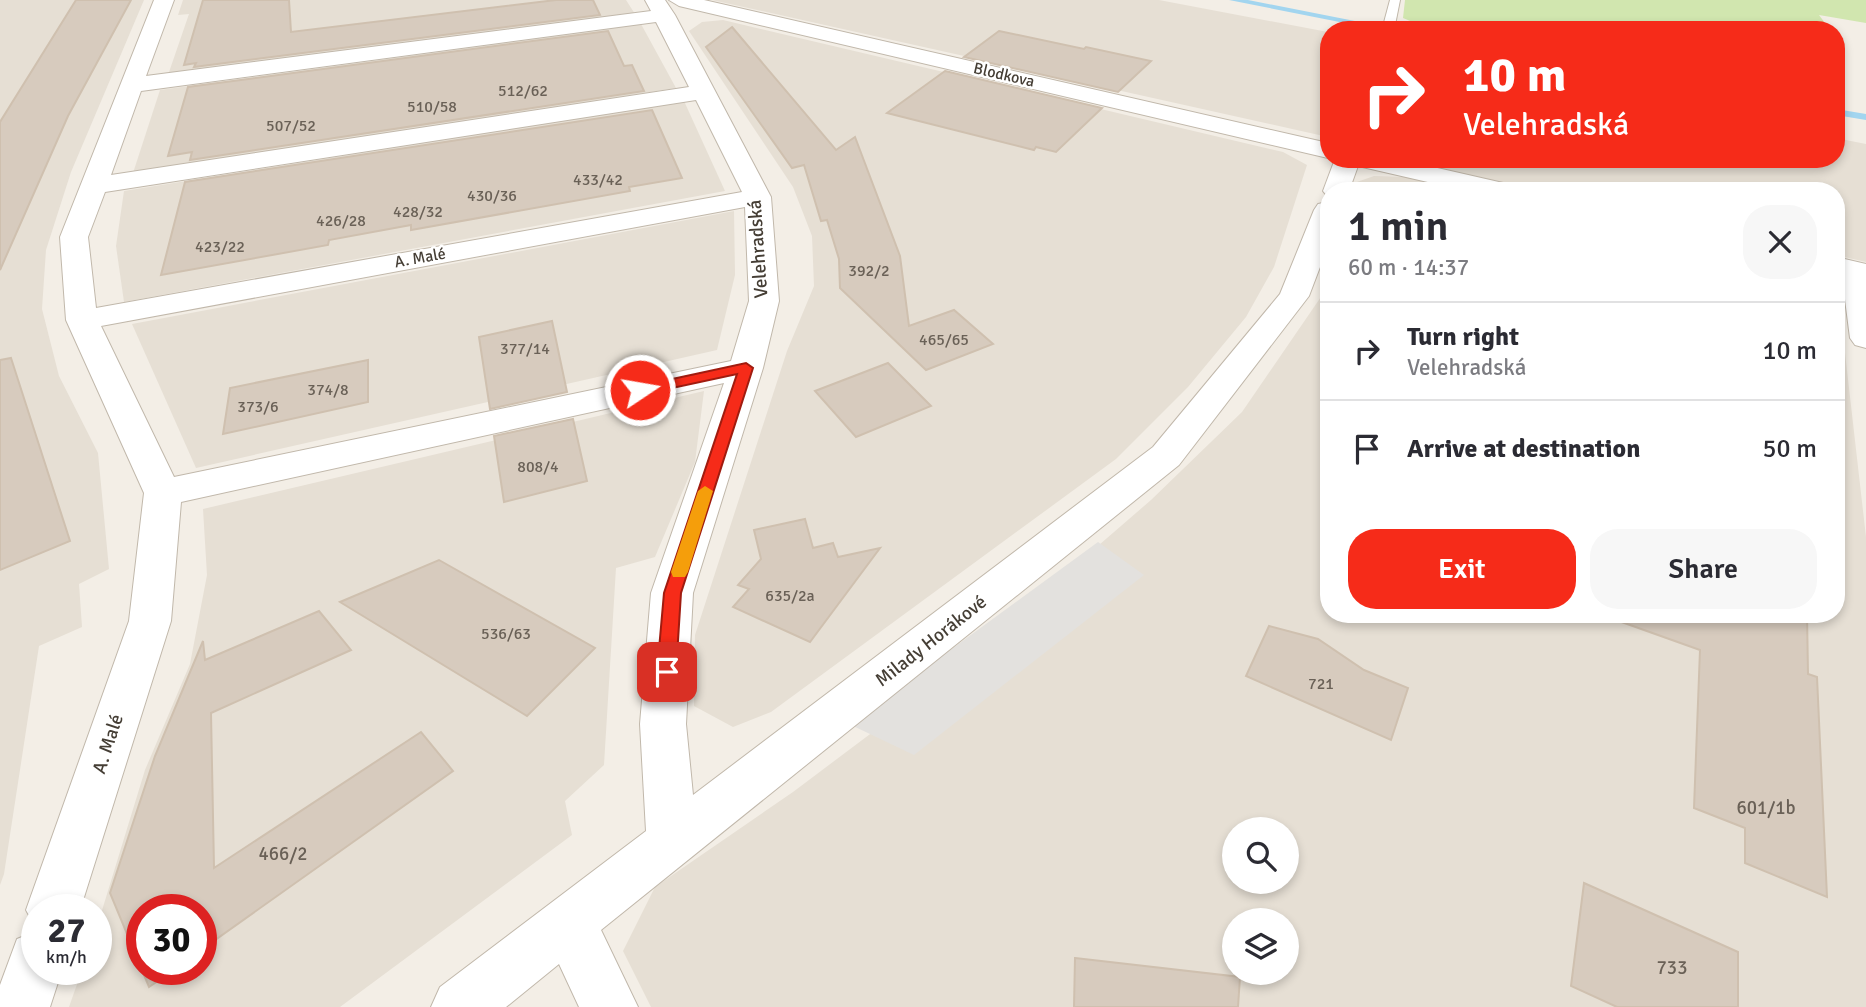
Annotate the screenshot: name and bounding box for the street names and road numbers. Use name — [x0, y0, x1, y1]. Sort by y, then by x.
street label: Blodkova — [971, 58, 1037, 92]
street label: Velehradská — [743, 199, 773, 299]
street label: A. Malé — [393, 244, 447, 272]
street label: Milady Horákové — [871, 590, 991, 692]
street label: A. Malé — [87, 711, 129, 777]

